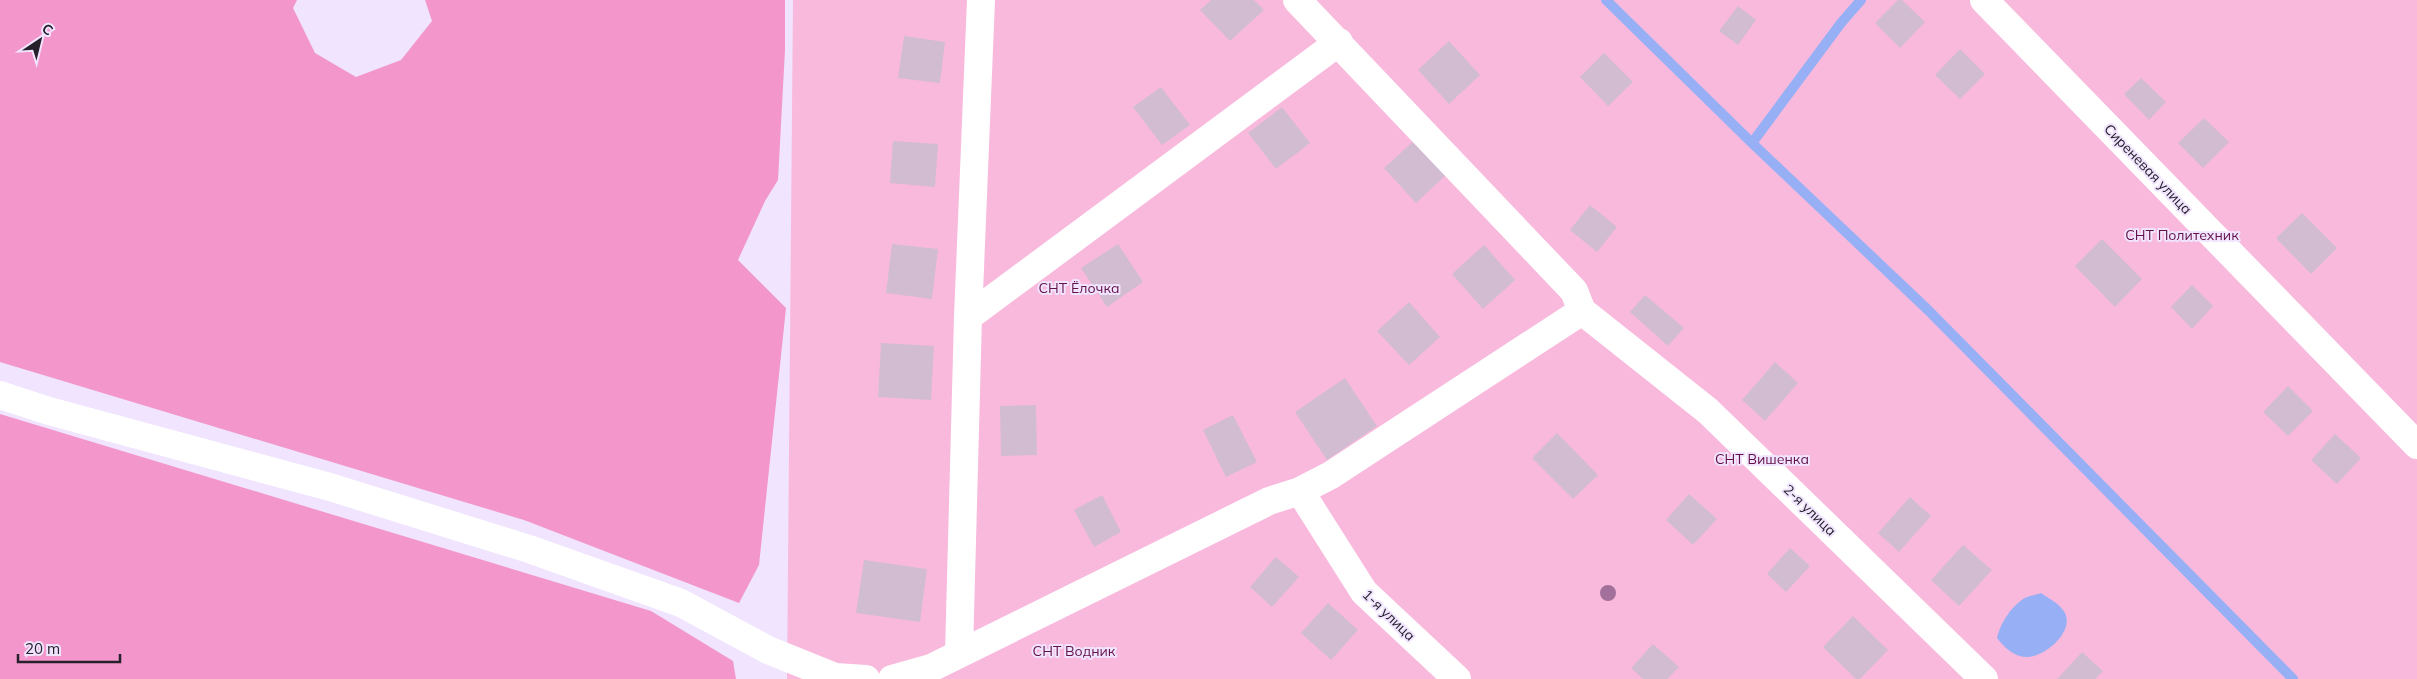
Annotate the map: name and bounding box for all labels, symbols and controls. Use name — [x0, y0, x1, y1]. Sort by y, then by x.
north arrow — [15, 15, 65, 65]
text: С — [38, 19, 57, 39]
street label: Сиреневая улица — [2100, 120, 2196, 218]
park label: СНТ Политехник — [2125, 226, 2239, 244]
park label: СНТ Ёлочка — [1039, 279, 1119, 297]
park label: СНТ Вишенка — [1715, 450, 1809, 468]
street label: 2-я улица — [1780, 480, 1840, 540]
street label: 1-я улица — [1359, 585, 1419, 645]
scale bar — [18, 632, 120, 664]
text: 20 m — [25, 639, 60, 658]
park label: СНТ Водник — [1033, 642, 1116, 660]

